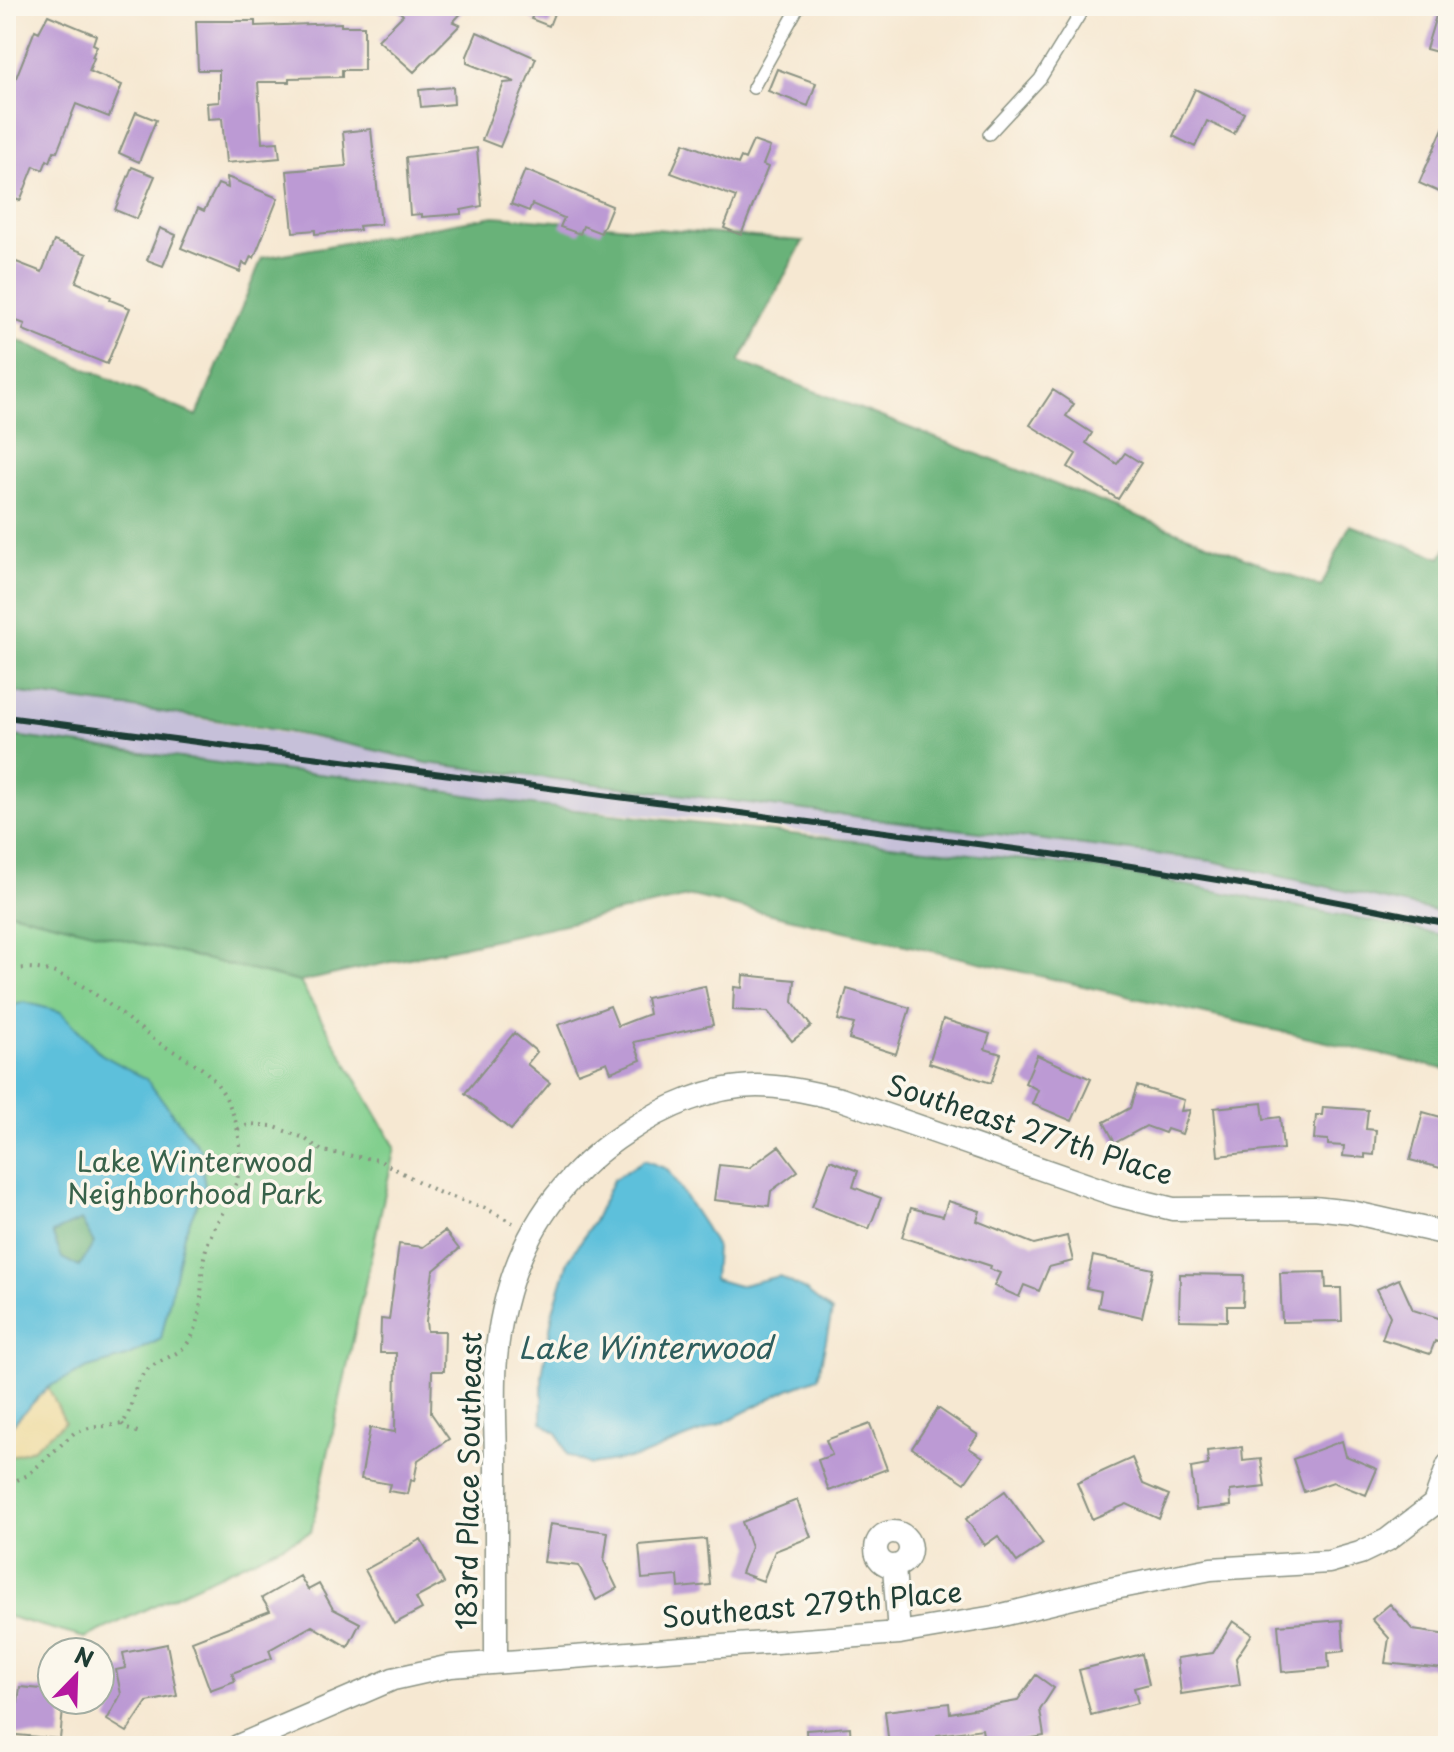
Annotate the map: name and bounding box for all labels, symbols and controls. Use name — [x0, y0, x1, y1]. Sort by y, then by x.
street label: Southeast 277th Place — [882, 1062, 1179, 1195]
park label: Lake Winterwood Neighborhood Park — [67, 1139, 323, 1214]
water label: Lake Winterwood — [518, 1324, 776, 1369]
street label: 183rd Place Southeast — [443, 1332, 492, 1630]
street label: Southeast 279th Place — [660, 1569, 964, 1638]
north arrow — [36, 1636, 116, 1716]
text: N — [70, 1638, 99, 1675]

